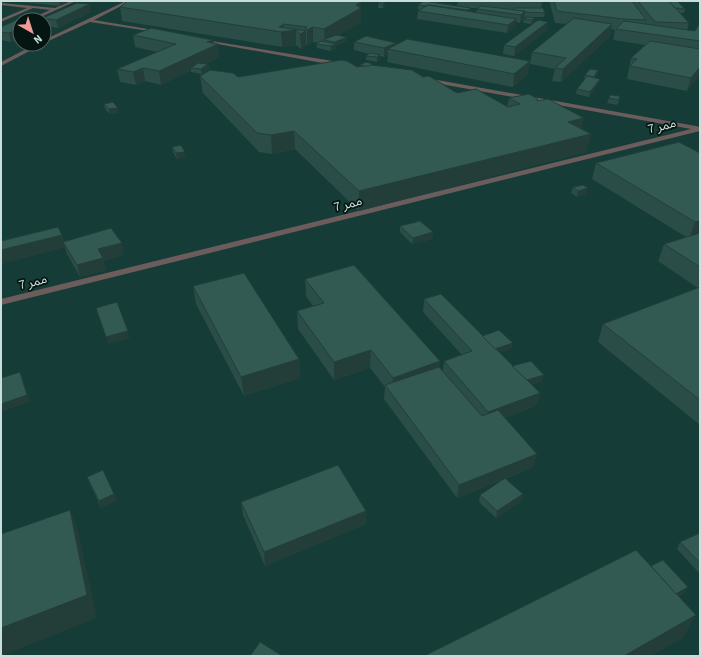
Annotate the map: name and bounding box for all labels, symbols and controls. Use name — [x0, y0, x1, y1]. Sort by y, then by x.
north arrow — [12, 12, 52, 52]
text: N — [30, 31, 46, 48]
street label: ممر 7 — [646, 114, 678, 138]
street label: ممر 7 — [332, 192, 364, 216]
street label: ممر 7 — [17, 270, 49, 294]

